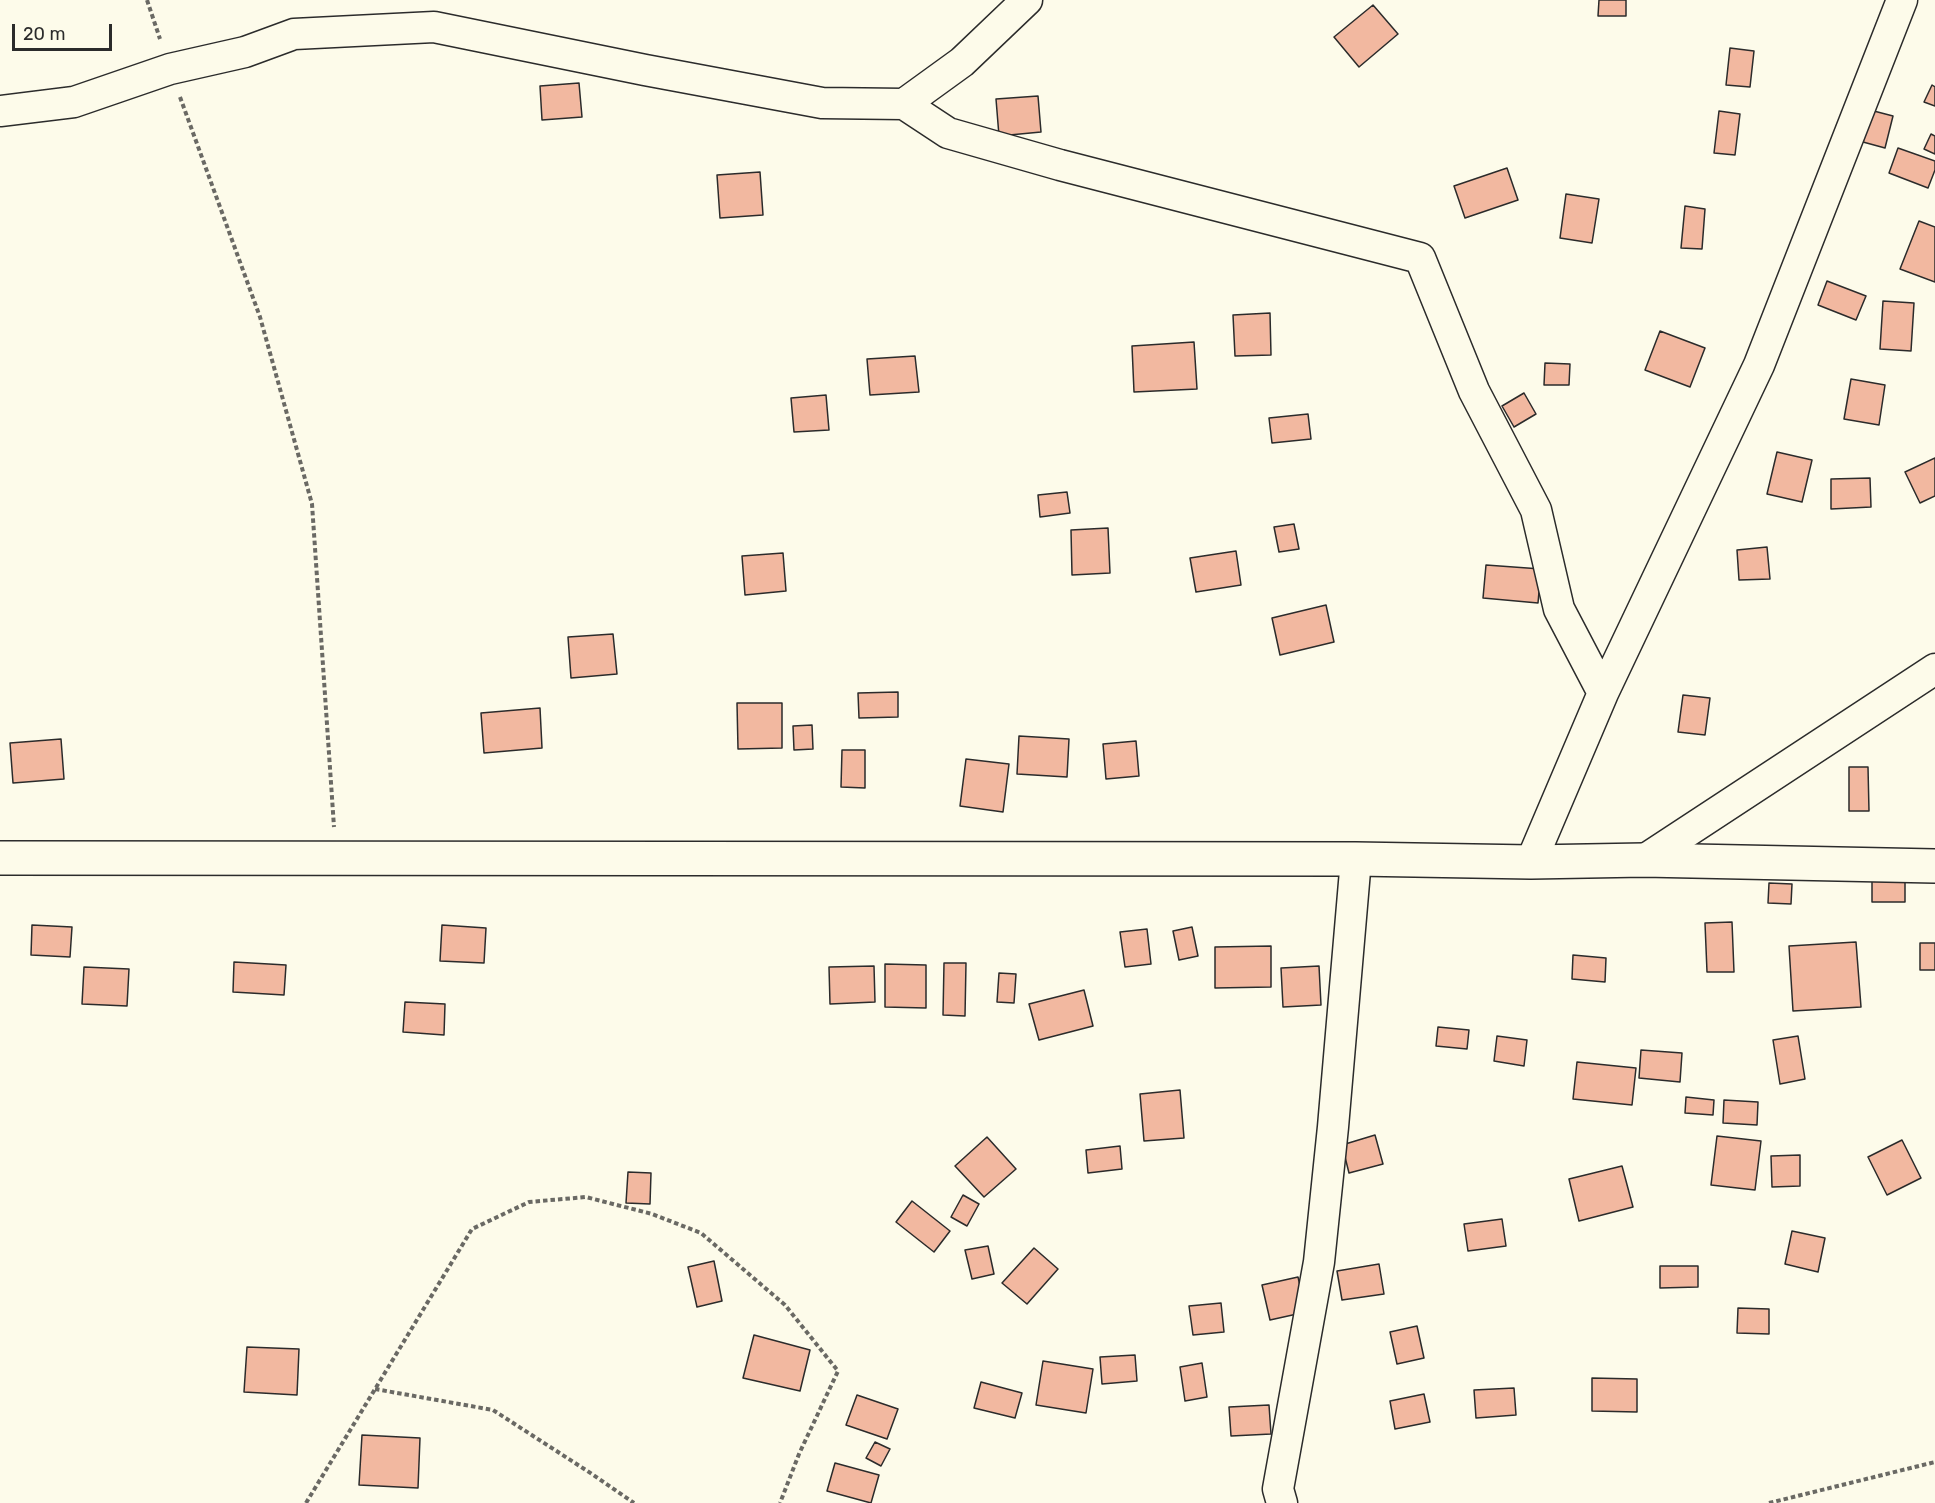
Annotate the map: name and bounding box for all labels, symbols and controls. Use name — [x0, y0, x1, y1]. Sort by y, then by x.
scale bar — [15, 12, 116, 50]
text: 20 m — [23, 23, 65, 45]

